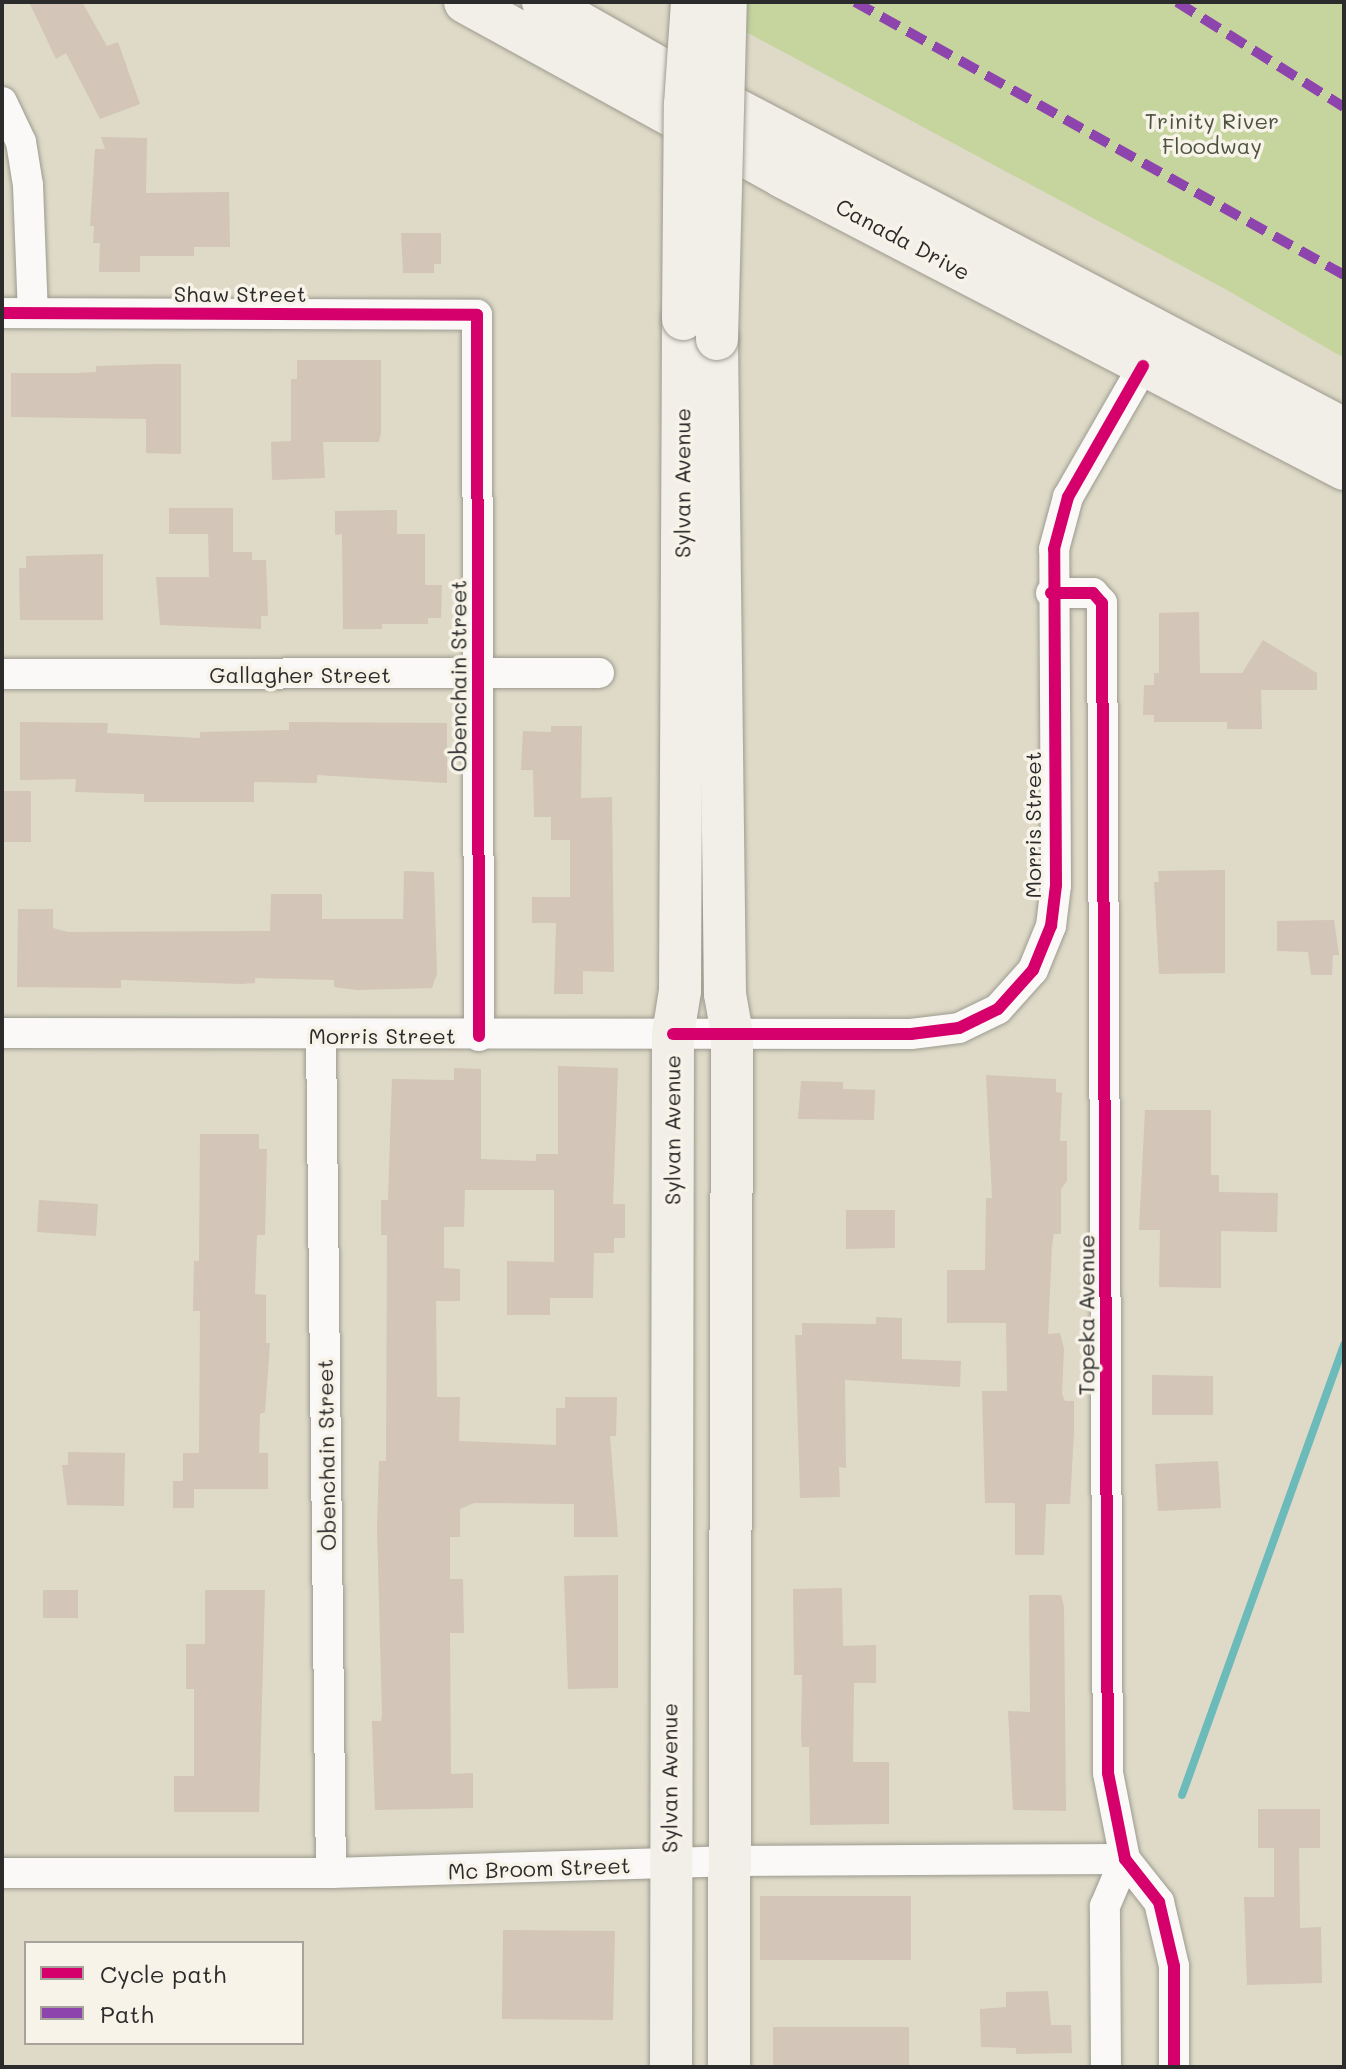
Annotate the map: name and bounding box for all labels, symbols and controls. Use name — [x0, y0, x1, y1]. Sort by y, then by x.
park label: Trinity River Floodway — [1145, 107, 1279, 158]
street label: Canada Drive — [831, 193, 975, 285]
street label: Shaw Street — [174, 281, 306, 307]
street label: Sylvan Avenue — [669, 408, 695, 558]
street label: Obenchain Street — [445, 580, 471, 772]
street label: Gallagher Street — [209, 662, 391, 688]
street label: Morris Street — [1020, 751, 1046, 899]
street label: Morris Street — [308, 1023, 456, 1049]
street label: Sylvan Avenue — [659, 1055, 685, 1205]
street label: Topeka Avenue — [1073, 1234, 1099, 1396]
street label: Obenchain Street — [311, 1359, 341, 1551]
street label: Sylvan Avenue — [656, 1703, 682, 1853]
street label: Mc Broom Street — [447, 1852, 631, 1884]
legend — [24, 1941, 304, 2045]
text: Cycle path — [100, 1958, 226, 1989]
text: Path — [100, 1998, 154, 2029]

